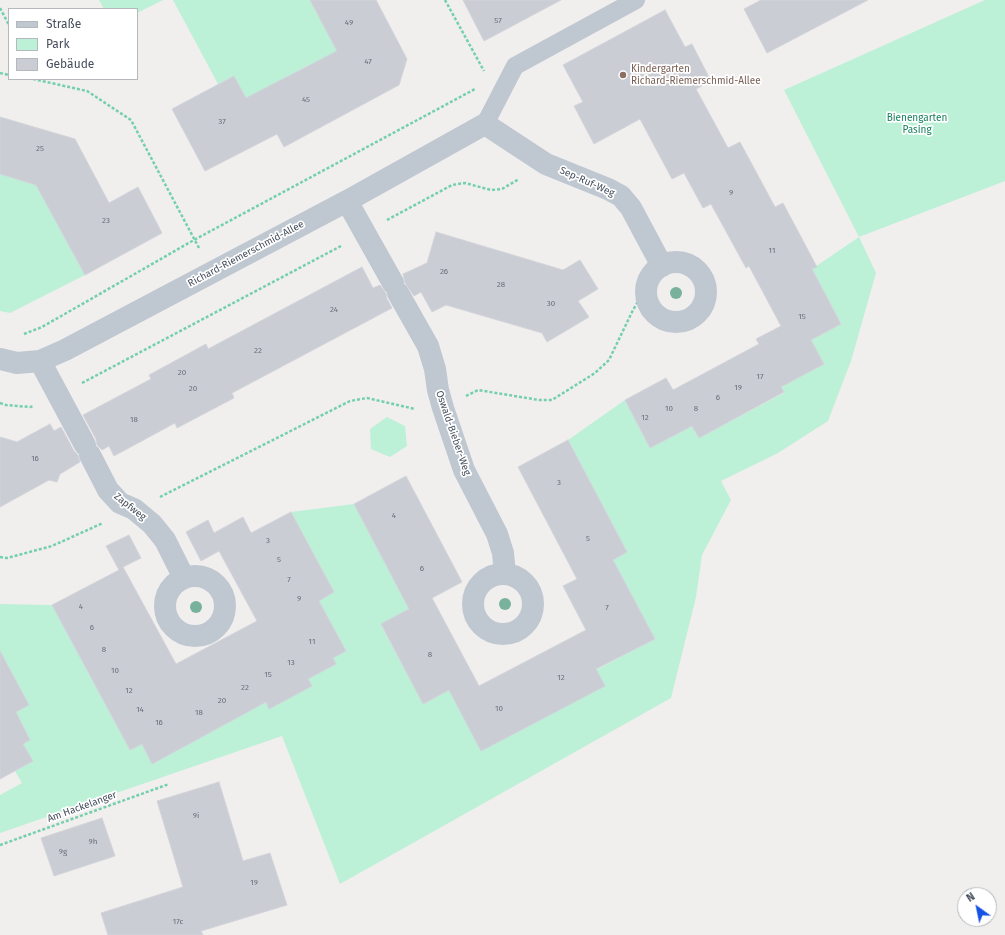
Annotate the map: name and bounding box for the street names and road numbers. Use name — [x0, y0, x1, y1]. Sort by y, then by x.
street label: Sep-Ruf-Weg — [558, 165, 616, 199]
street label: Richard-Riemerschmid-Allee — [186, 218, 306, 290]
street label: Oswald-Bieber-Weg — [433, 389, 473, 477]
street label: Zapfweg — [111, 491, 149, 523]
street label: Am Hackelanger — [46, 789, 118, 825]

